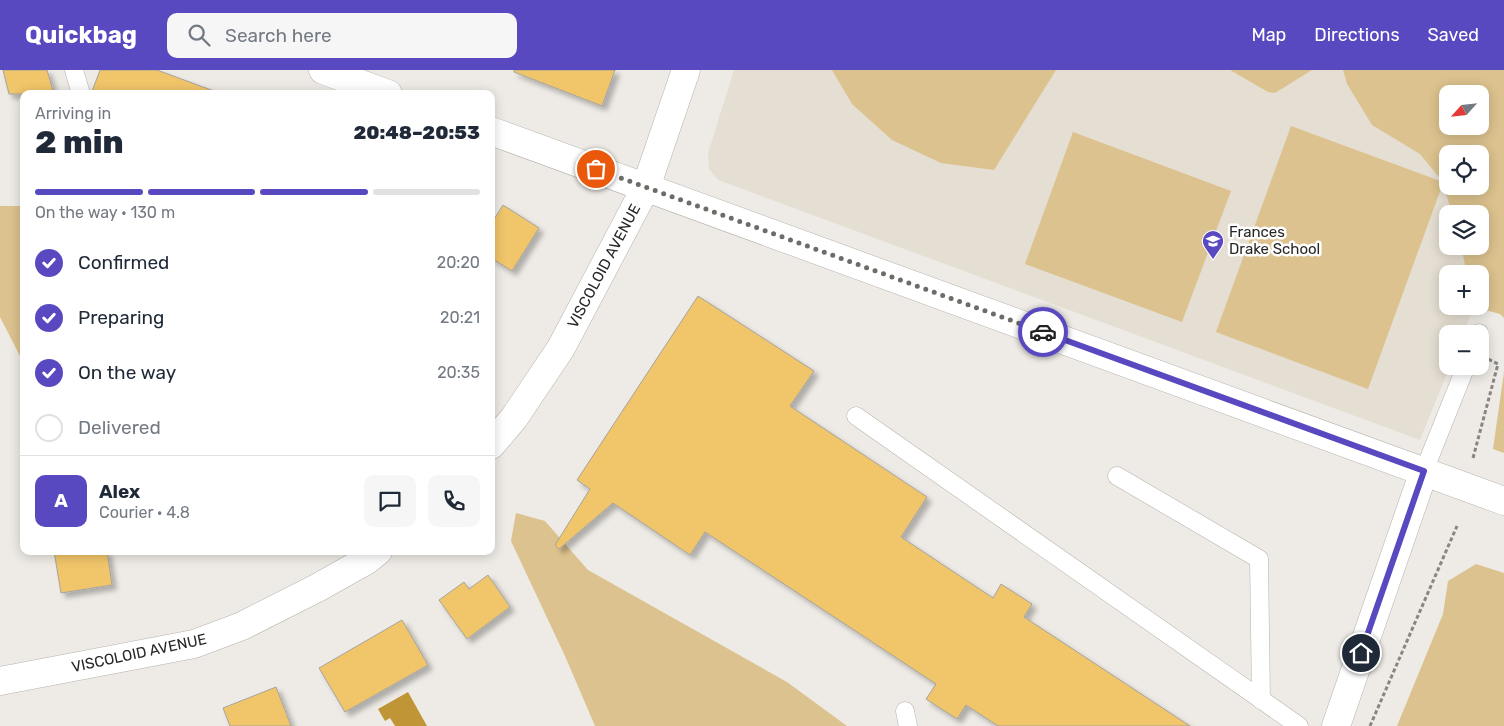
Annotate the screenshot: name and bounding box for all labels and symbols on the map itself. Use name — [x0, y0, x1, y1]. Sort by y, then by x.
north arrow — [1439, 85, 1489, 135]
pin — [575, 148, 617, 190]
street label: VISCOLOID AVENUE — [564, 201, 644, 331]
place label: Frances Drake School — [1229, 223, 1320, 258]
school or university icon: Frances Drake School — [1201, 229, 1225, 260]
courier — [1018, 307, 1068, 357]
street label: VISCOLOID AVENUE — [70, 630, 208, 676]
pin — [1340, 632, 1382, 674]

